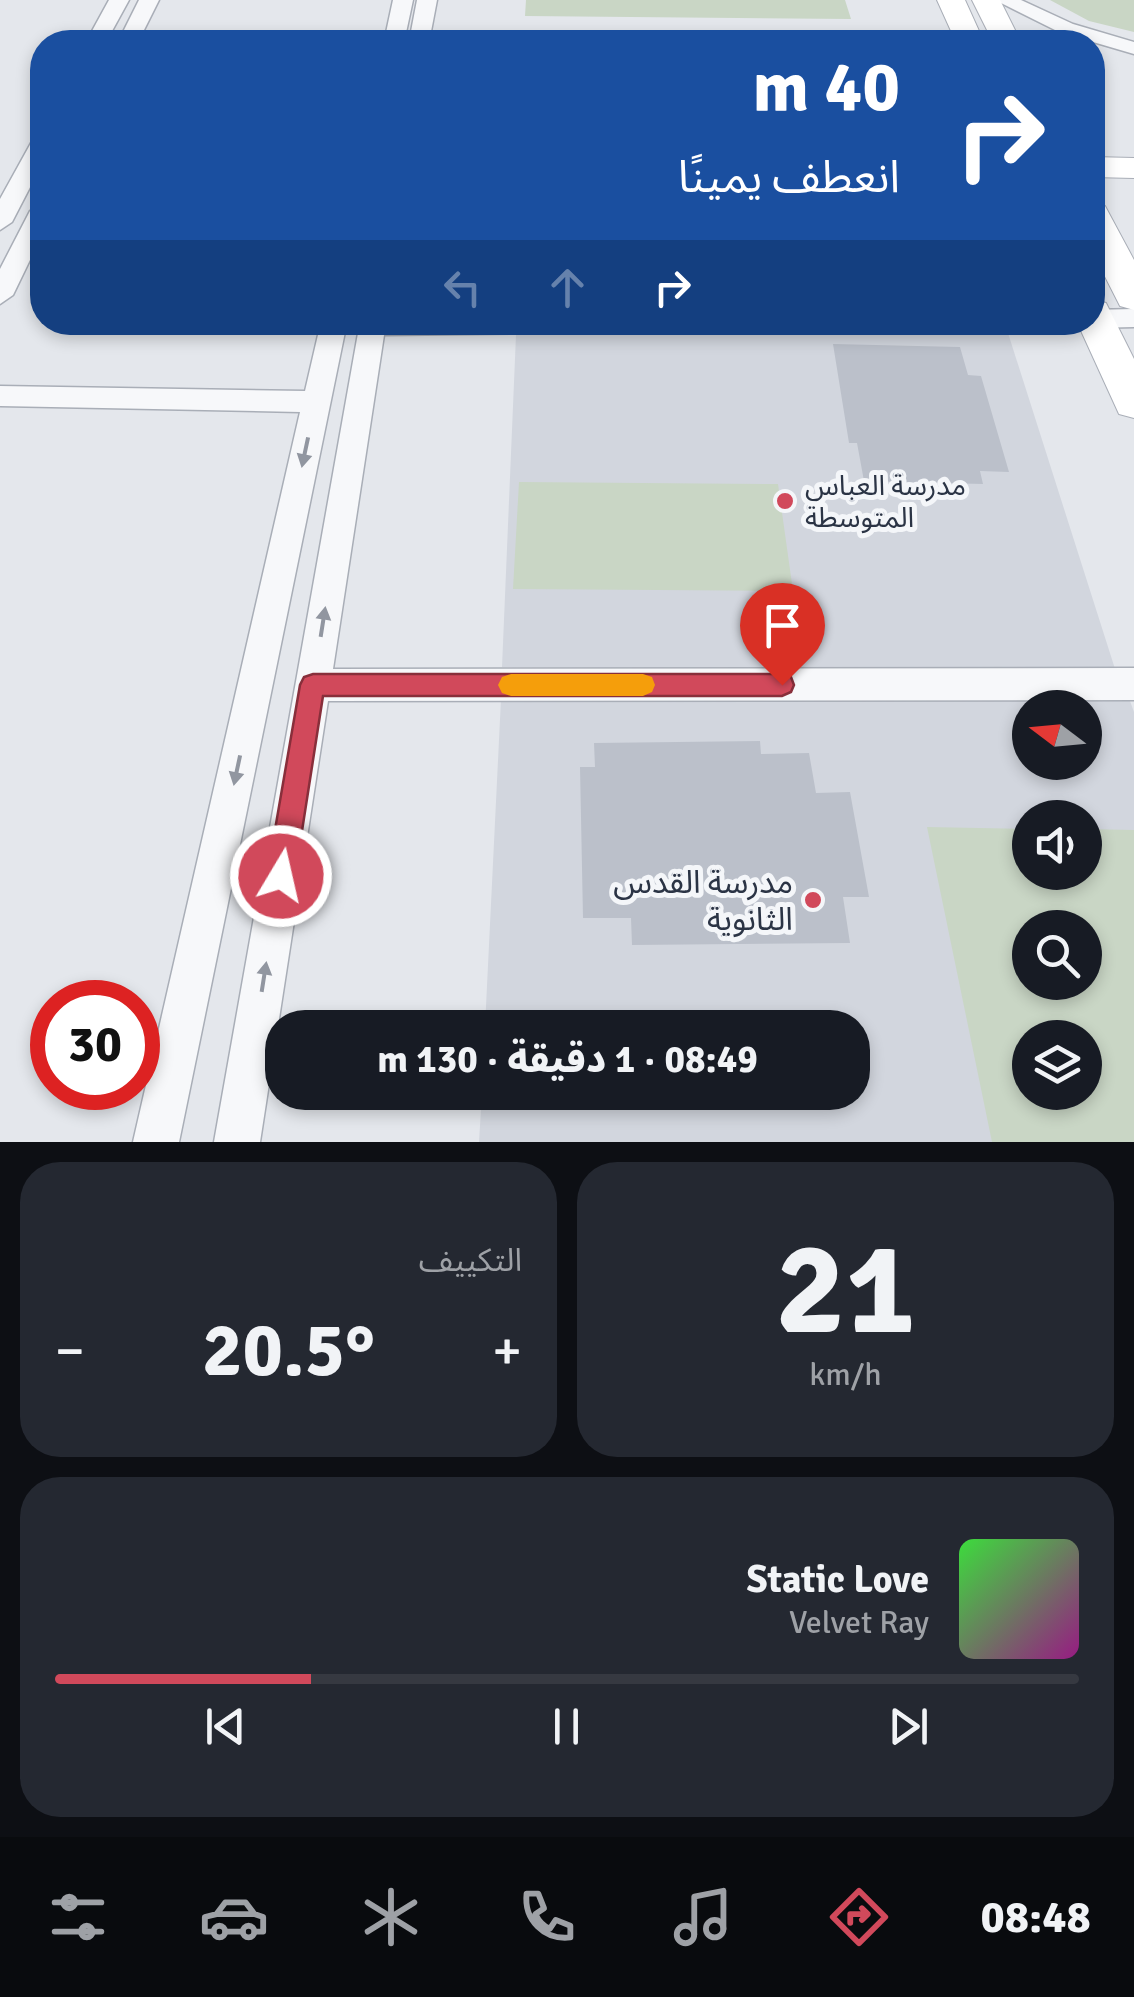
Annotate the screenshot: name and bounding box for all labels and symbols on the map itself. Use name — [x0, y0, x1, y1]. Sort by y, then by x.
one-way arrow — [297, 437, 313, 468]
place label: مدرسة العباس المتوسطة — [805, 469, 966, 535]
marker: مدرسة العباس المتوسطة — [774, 490, 796, 512]
pin — [740, 583, 825, 686]
one-way arrow — [316, 605, 331, 637]
north arrow — [1012, 690, 1102, 780]
one-way arrow — [228, 755, 244, 786]
position arrow — [229, 824, 333, 928]
place label: مدرسة القدس الثانوية — [613, 863, 793, 939]
marker: مدرسة القدس الثانوية — [802, 889, 824, 911]
one-way arrow — [257, 961, 272, 992]
speed limit sign: 30 — [30, 980, 160, 1110]

